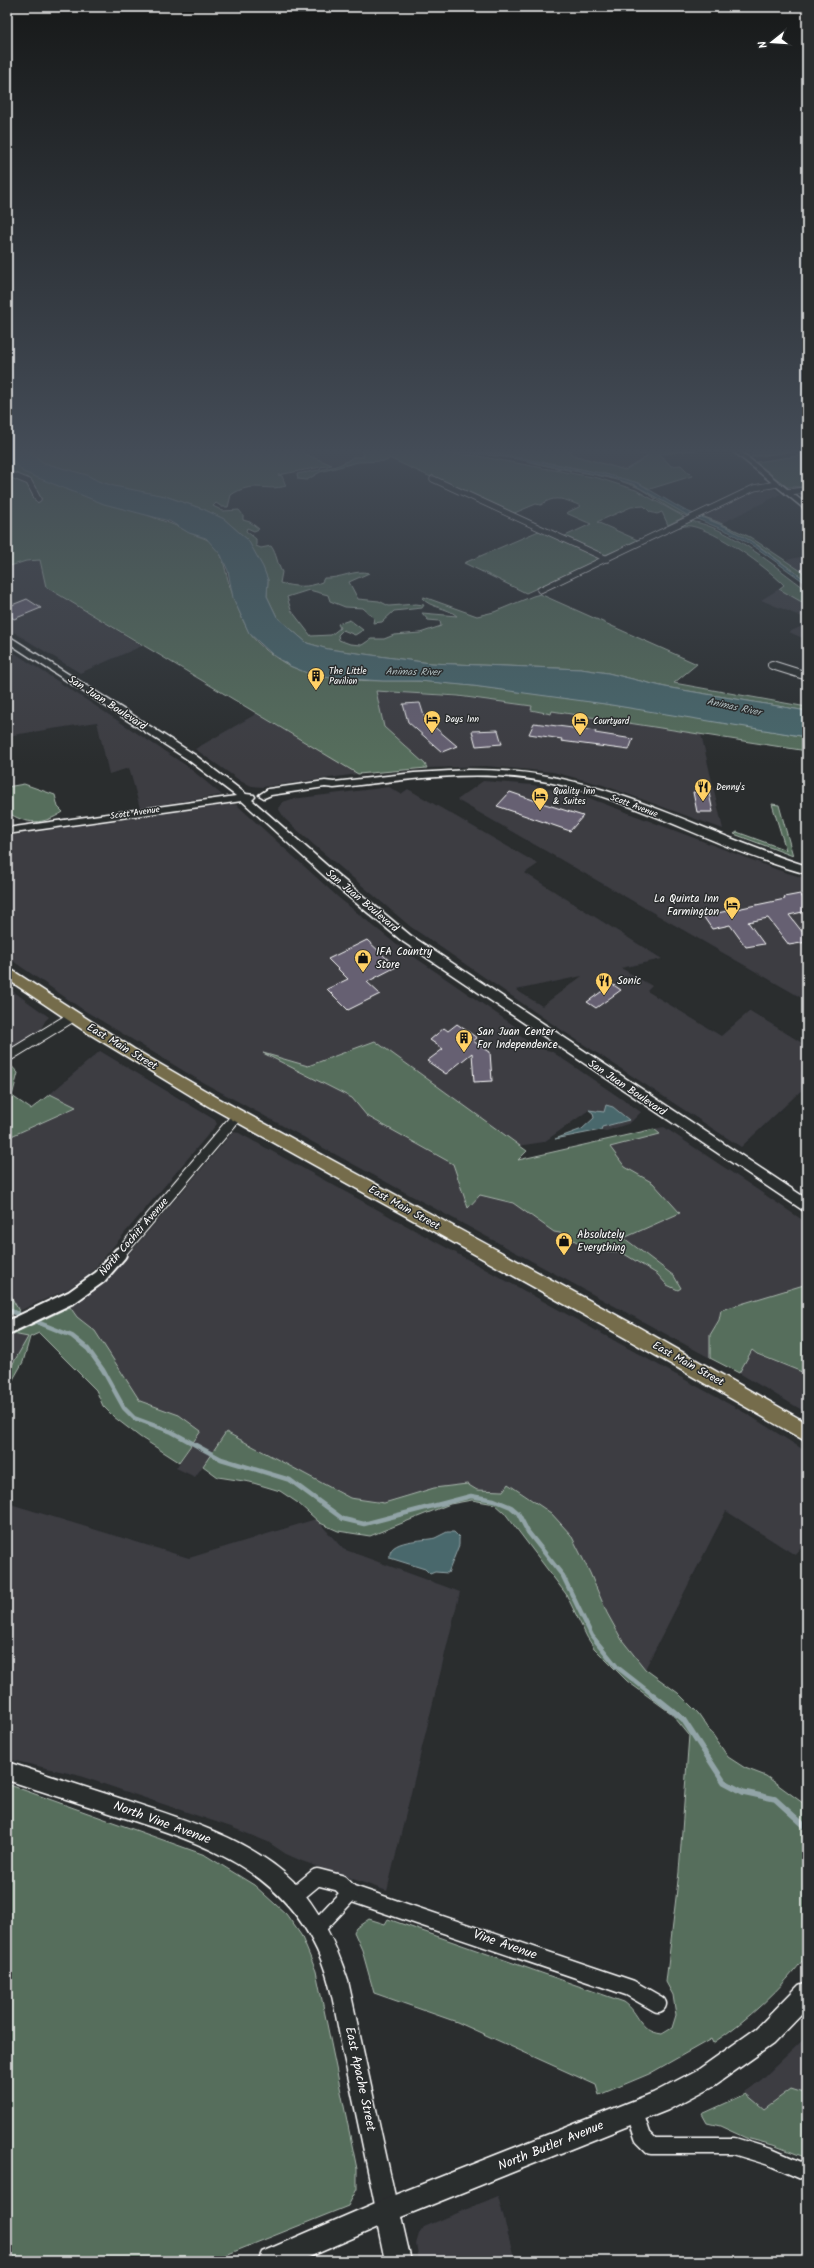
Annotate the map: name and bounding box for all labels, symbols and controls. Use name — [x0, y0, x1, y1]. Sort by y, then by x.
north arrow — [752, 22, 792, 62]
text: N — [754, 39, 773, 51]
place label: The Little Pavilion — [329, 664, 367, 689]
water label: Animas River — [385, 664, 443, 681]
building icon: The Little Pavilion — [306, 666, 326, 691]
street label: San Juan Boulevard — [64, 671, 150, 736]
water label: Animas River — [705, 693, 765, 721]
hotel icon: Days Inn — [422, 709, 442, 734]
hotel icon: Courtyard — [570, 711, 590, 736]
place label: Days Inn — [445, 712, 479, 727]
place label: Courtyard — [593, 714, 630, 729]
restaurant icon: Denny's — [693, 777, 713, 802]
place label: Denny's — [716, 780, 745, 795]
place label: Quality Inn & Suites — [553, 784, 596, 809]
hotel icon: Quality Inn & Suites — [530, 786, 550, 811]
street label: Scott Avenue — [608, 790, 660, 822]
street label: Scott Avenue — [109, 802, 161, 824]
street label: San Juan Boulevard — [321, 865, 403, 937]
place label: La Quinta Inn Farmington — [654, 890, 719, 921]
hotel icon: La Quinta Inn Farmington — [722, 895, 742, 920]
place label: IFA Country Store — [376, 943, 433, 974]
shop icon: IFA Country Store — [353, 948, 373, 973]
restaurant icon: Sonic — [594, 971, 614, 996]
place label: Sonic — [617, 972, 641, 990]
street label: East Main Street — [83, 1019, 161, 1076]
place label: San Juan Center For Independence — [477, 1023, 558, 1054]
building icon: San Juan Center For Independence — [454, 1028, 474, 1053]
street label: San Juan Boulevard — [584, 1055, 670, 1121]
street label: East Main Street — [365, 1181, 444, 1236]
street label: North Cochiti Avenue — [95, 1194, 173, 1280]
place label: Absolutely Everything — [577, 1226, 626, 1257]
shop icon: Absolutely Everything — [554, 1231, 574, 1256]
street label: East Main Street — [649, 1337, 728, 1392]
street label: North Vine Avenue — [110, 1796, 214, 1850]
street label: Vine Avenue — [470, 1924, 540, 1966]
street label: East Apache Street — [339, 2025, 382, 2134]
street label: North Butler Avenue — [495, 2115, 607, 2177]

